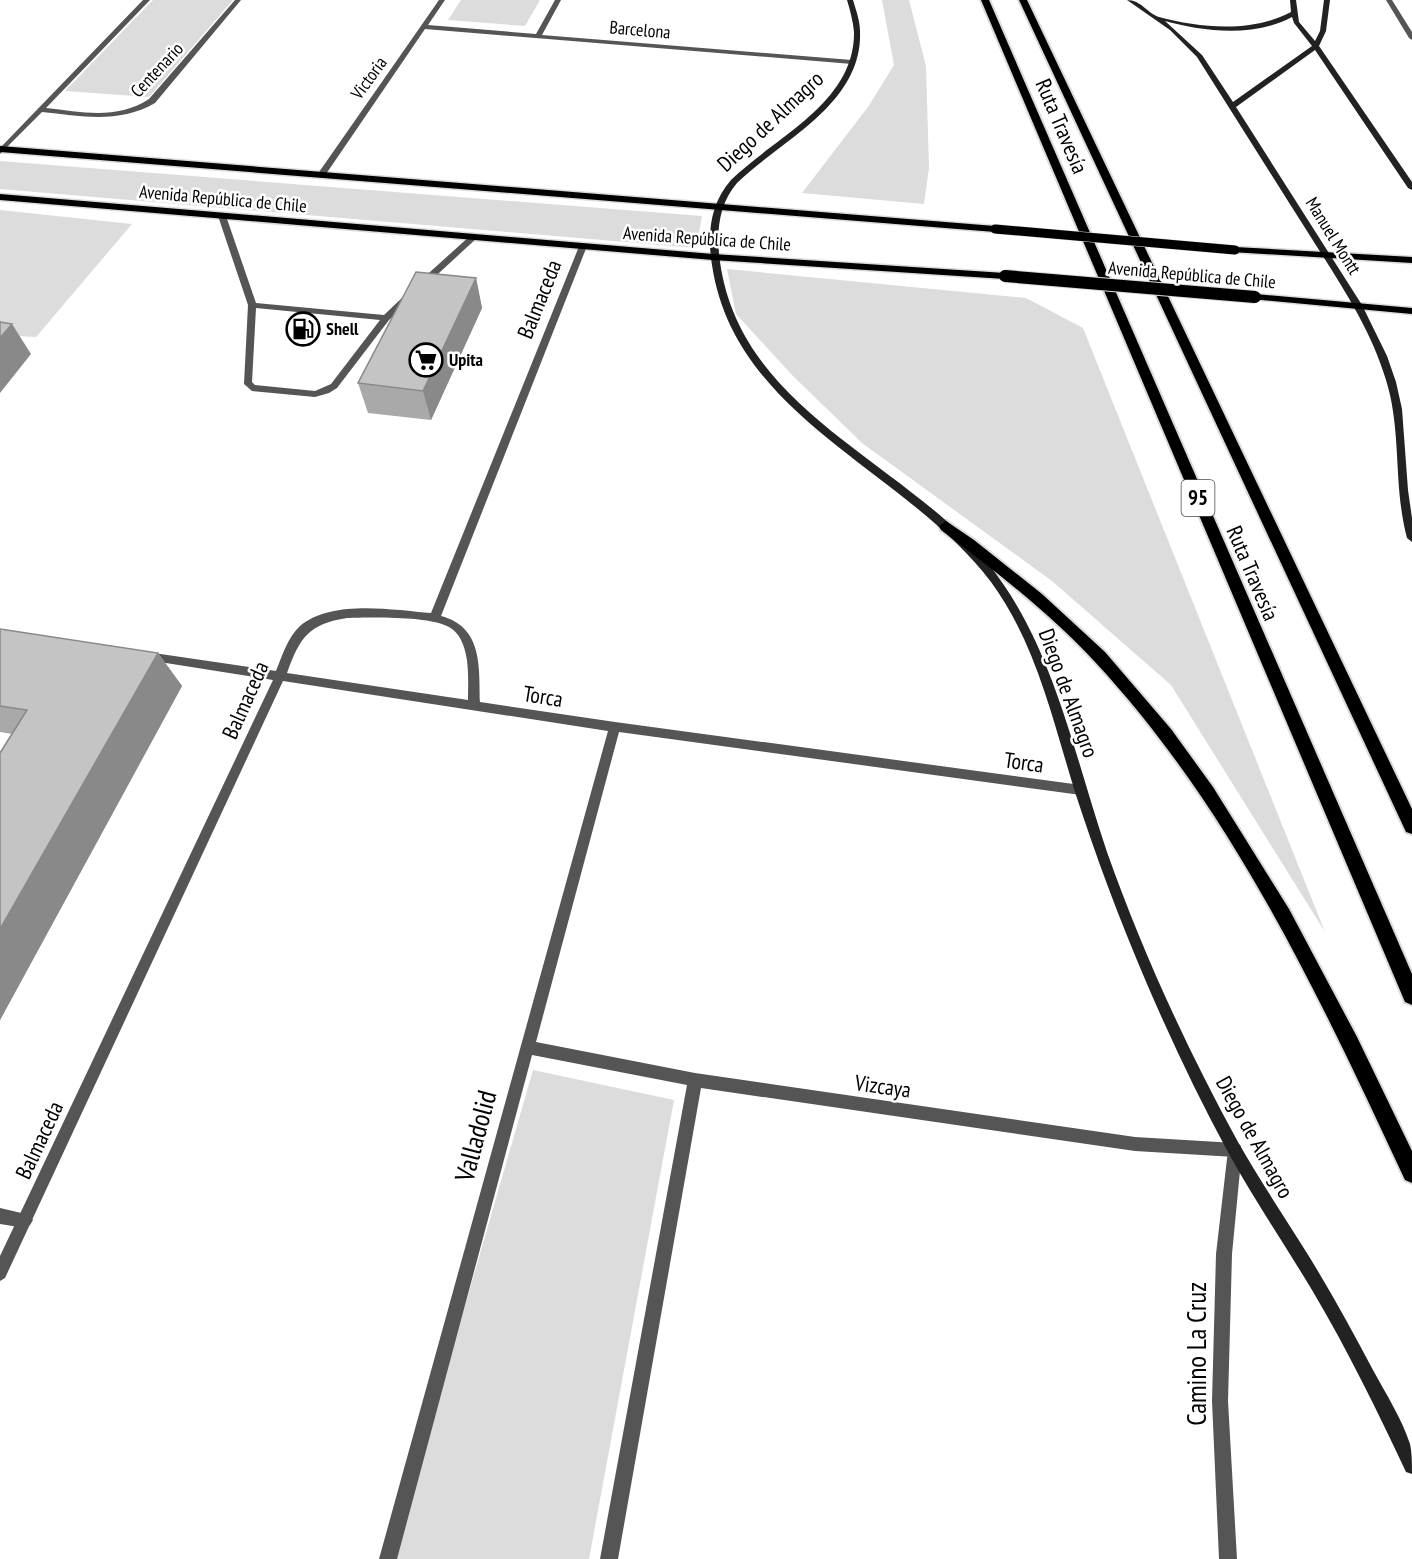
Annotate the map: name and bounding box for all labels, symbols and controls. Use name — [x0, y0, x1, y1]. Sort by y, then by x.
street label: Barcelona — [609, 15, 672, 44]
street label: Centenario — [125, 37, 188, 102]
street label: Victoria — [345, 52, 392, 104]
street label: Diego de Almagro — [711, 65, 829, 177]
street label: Ruta Travesía — [1029, 74, 1095, 178]
street label: Avenida República de Chile — [138, 180, 308, 217]
street label: Manuel Montt — [1301, 193, 1366, 279]
street label: Avenida República de Chile — [622, 221, 792, 256]
street label: Balmaceda — [511, 256, 567, 342]
street label: Avenida República de Chile — [1107, 256, 1277, 293]
fuel station icon: Shell — [285, 311, 321, 347]
place label: Shell — [326, 317, 359, 340]
supermarket icon: Upita — [408, 342, 444, 378]
place label: Upita — [449, 348, 483, 371]
road number: 95 — [1182, 480, 1214, 516]
street label: Ruta Travesía — [1220, 521, 1286, 625]
street label: Diego de Almagro — [1033, 625, 1105, 761]
street label: Balmaceda — [215, 657, 275, 743]
street label: Torca — [521, 679, 565, 713]
street label: Torca — [1002, 745, 1046, 779]
street label: Vizcaya — [852, 1068, 913, 1104]
street label: Diego de Almagro — [1210, 1071, 1300, 1203]
street label: Valladolid — [446, 1087, 503, 1186]
street label: Balmaceda — [9, 1097, 69, 1183]
street label: Camino La Cruz — [1179, 1282, 1213, 1426]

